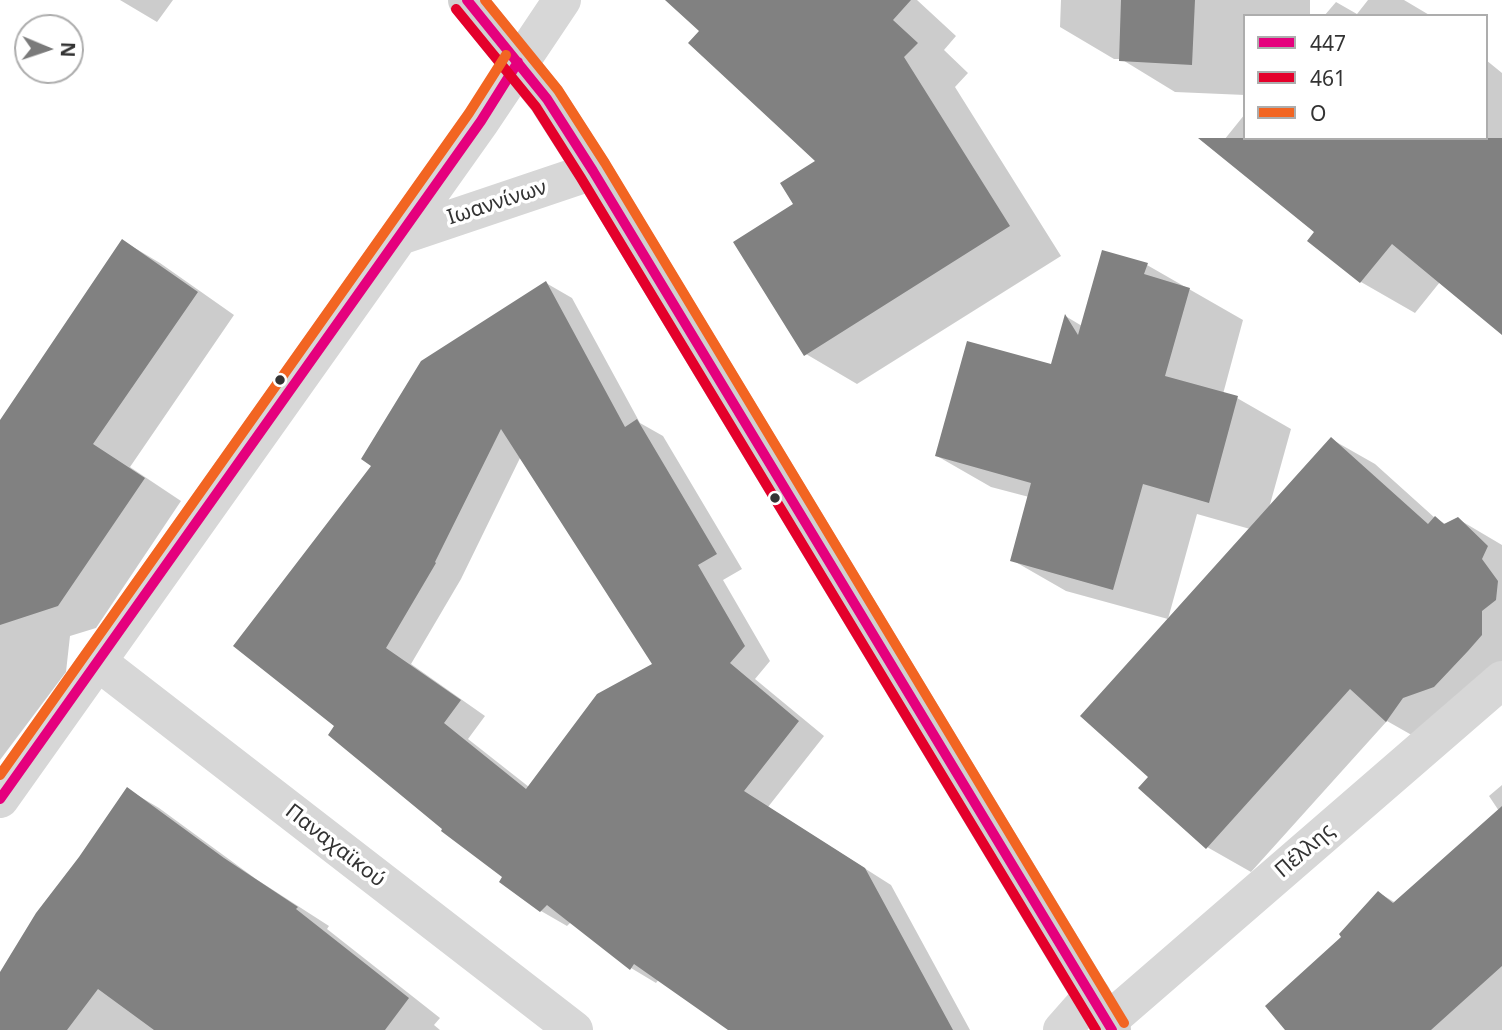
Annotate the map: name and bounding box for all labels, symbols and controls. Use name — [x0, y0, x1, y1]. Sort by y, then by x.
north arrow — [14, 14, 84, 84]
legend — [1243, 14, 1488, 140]
text: 447 — [1310, 29, 1346, 57]
text: N — [55, 41, 81, 58]
text: 461 — [1310, 64, 1346, 92]
text: Ο — [1310, 99, 1326, 127]
street label: Ιωαννίνων — [444, 175, 550, 231]
unlabelled marker — [273, 373, 287, 387]
unlabelled marker — [768, 491, 782, 505]
street label: Παναχαϊκού — [280, 799, 390, 893]
street label: Πέλλης — [1270, 819, 1340, 883]

